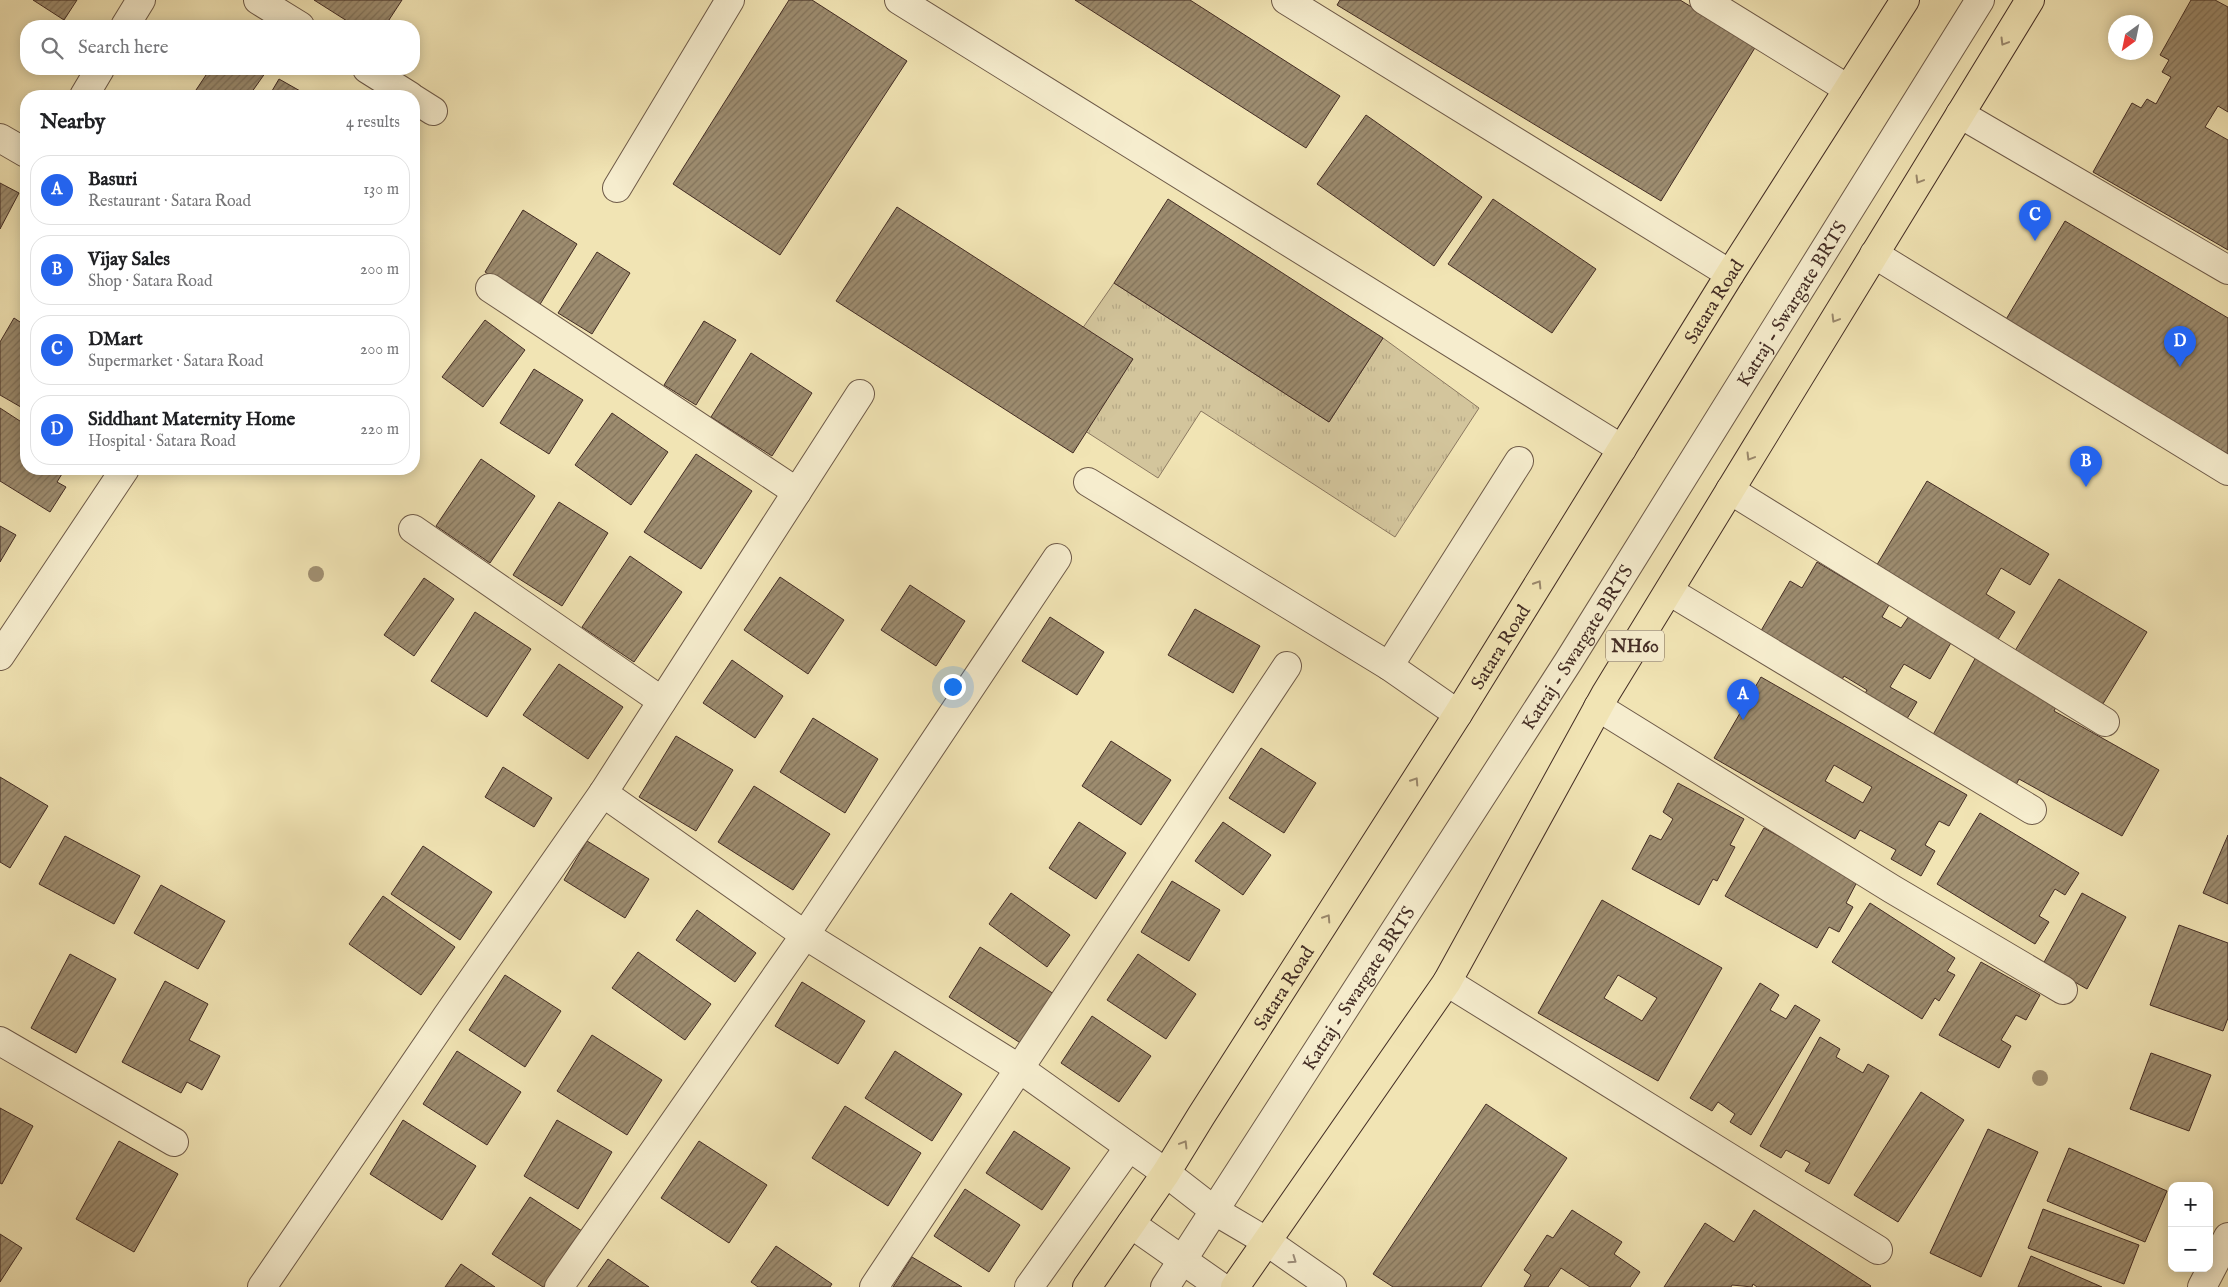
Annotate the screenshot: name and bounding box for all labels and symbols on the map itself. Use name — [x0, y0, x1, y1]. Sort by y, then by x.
north arrow — [2108, 15, 2153, 60]
one-way arrow — [2001, 36, 2011, 45]
one-way arrow — [1916, 175, 1926, 184]
pin: C — [2019, 200, 2051, 241]
street label: Katraj - Swargate BRTS — [1732, 217, 1853, 392]
street label: Satara Road — [1680, 255, 1751, 349]
one-way arrow — [1831, 313, 1841, 322]
pin: D — [2164, 326, 2196, 367]
pin: B — [2070, 446, 2102, 487]
one-way arrow — [1746, 452, 1756, 461]
street label: Katraj - Swargate BRTS — [1517, 561, 1639, 735]
one-way arrow — [1532, 581, 1542, 590]
street label: Satara Road — [1466, 600, 1537, 694]
road number: NH60 — [1606, 630, 1664, 661]
your location — [940, 674, 966, 700]
pin: A — [1727, 679, 1759, 720]
one-way arrow — [1409, 778, 1418, 787]
street label: Katraj - Swargate BRTS — [1298, 902, 1421, 1075]
one-way arrow — [1321, 914, 1331, 923]
street label: Satara Road — [1249, 941, 1321, 1035]
one-way arrow — [1177, 1140, 1187, 1149]
one-way arrow — [1287, 1254, 1297, 1263]

